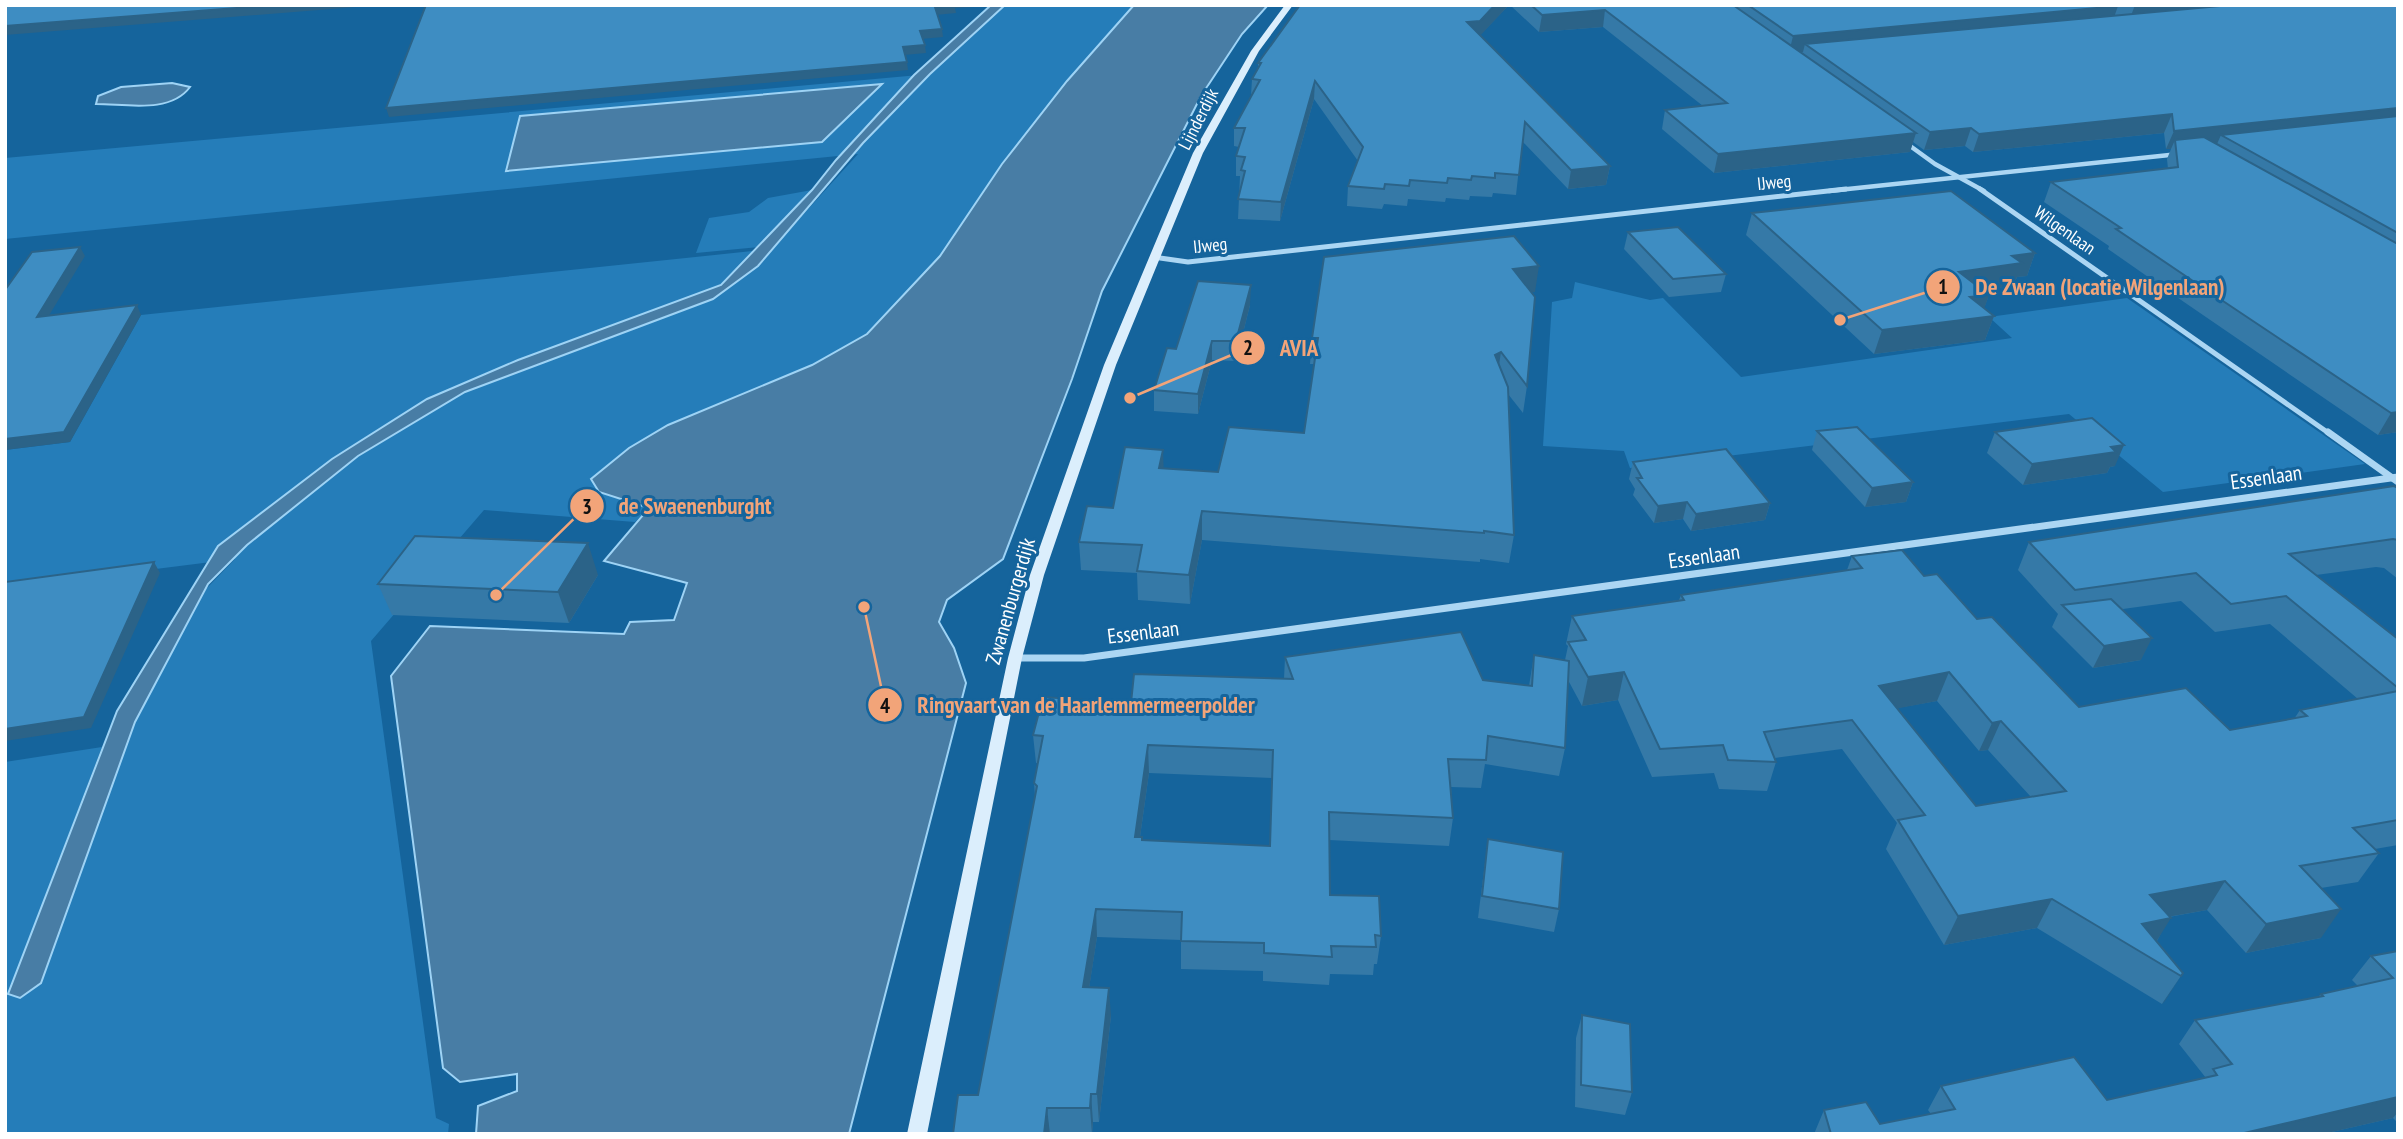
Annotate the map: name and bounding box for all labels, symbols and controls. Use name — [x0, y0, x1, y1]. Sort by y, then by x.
street label: Lijnderdijk — [1173, 84, 1223, 154]
street label: IJweg — [1756, 169, 1792, 195]
street label: Wilgenlaan — [2030, 201, 2100, 259]
street label: IJweg — [1192, 232, 1228, 258]
callout: De Zwaan (locatie Wilgenlaan) — [1926, 265, 2238, 309]
text: De Zwaan (locatie Wilgenlaan) — [1975, 272, 2225, 301]
text: 1 — [1938, 273, 1948, 300]
callout: AVIA — [1230, 326, 1332, 370]
text: AVIA — [1279, 333, 1319, 362]
text: 2 — [1243, 334, 1253, 361]
street label: Essenlaan — [2228, 459, 2304, 495]
callout: de Swaenenburght — [570, 484, 785, 528]
text: de Swaenenburght — [619, 491, 772, 520]
text: 3 — [582, 493, 592, 520]
street label: Zwanenburgerdijk — [979, 535, 1041, 667]
street label: Essenlaan — [1666, 538, 1742, 574]
street label: Essenlaan — [1106, 614, 1180, 650]
callout: Ringvaart van de Haarlemmermeerpolder — [868, 683, 1269, 727]
text: Ringvaart van de Haarlemmermeerpolder — [917, 690, 1255, 719]
text: 4 — [880, 692, 890, 719]

